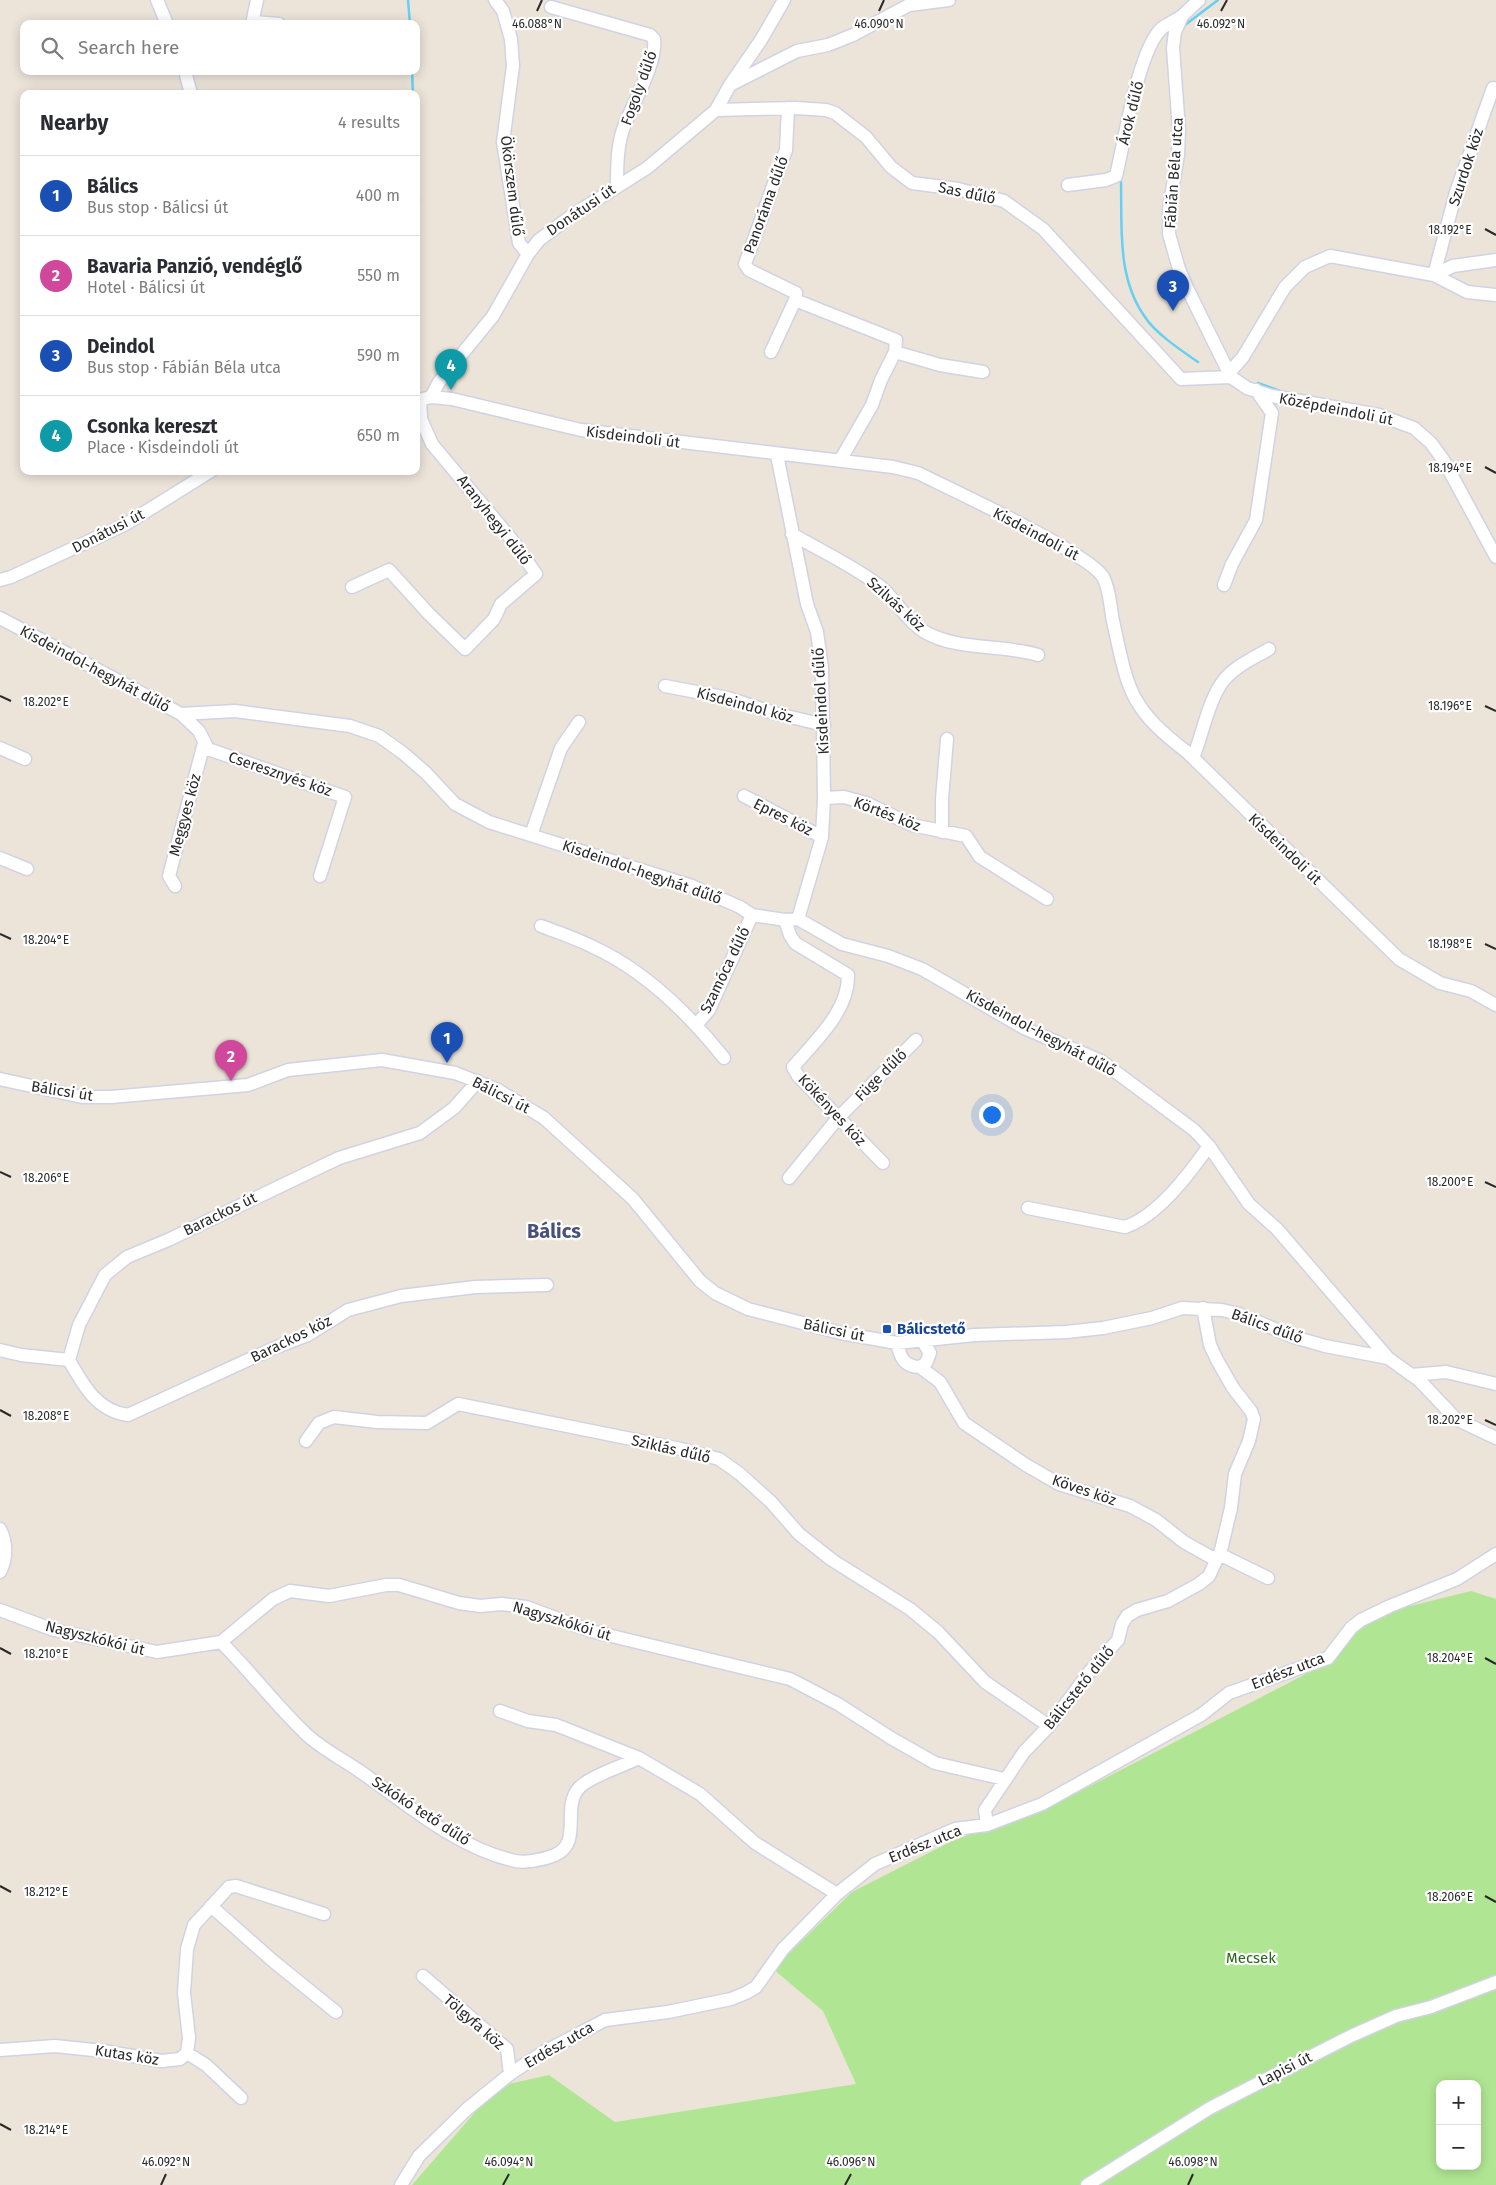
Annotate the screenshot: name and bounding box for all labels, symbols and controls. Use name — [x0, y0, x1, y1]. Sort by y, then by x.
text: 46.088°N — [512, 17, 562, 31]
text: 46.090°N — [854, 17, 904, 31]
text: 46.092°N — [1197, 17, 1245, 31]
search box — [20, 20, 420, 75]
icon: search — [38, 34, 66, 62]
text: Search here — [78, 36, 179, 59]
street label: Fogoly dűlő — [617, 48, 661, 128]
street label: Árok dűlő — [1114, 79, 1148, 147]
text: Nearby — [40, 110, 108, 136]
text: 4 results — [338, 113, 400, 132]
street label: Fábián Béla utca — [1161, 117, 1187, 229]
street label: Szurdok köz — [1445, 125, 1487, 208]
street label: Ökörszem dűlő — [497, 135, 527, 237]
street label: Panoráma dűlő — [740, 154, 792, 256]
text: Bálics — [87, 175, 138, 198]
street label: Sas dűlő — [937, 178, 997, 208]
street label: Donátusi út — [543, 180, 619, 240]
text: 1 — [52, 186, 60, 205]
text: 400 m — [356, 186, 400, 205]
text: Bus stop · Bálicsi út — [87, 198, 228, 217]
text: 18.192°E — [1428, 223, 1472, 237]
text: Bavaria Panzió, vendéglő — [87, 255, 302, 278]
text: 2 — [52, 266, 60, 285]
text: 550 m — [357, 266, 400, 285]
pin: 3 — [1157, 270, 1189, 311]
text: Hotel · Bálicsi út — [87, 278, 205, 297]
text: Deindol — [87, 335, 154, 358]
text: 3 — [52, 346, 60, 365]
text: 590 m — [357, 346, 400, 365]
pin: 4 — [435, 349, 467, 390]
text: Bus stop · Fábián Béla utca — [87, 358, 281, 377]
street label: Középdeindoli út — [1278, 389, 1395, 429]
text: Csonka kereszt — [87, 415, 218, 438]
street label: Kisdeindoli út — [585, 422, 682, 452]
text: 4 — [51, 426, 61, 445]
text: 650 m — [357, 426, 400, 445]
text: Place · Kisdeindoli út — [87, 438, 239, 457]
text: 18.194°E — [1428, 461, 1472, 475]
street label: Aranyhegyi dűlő — [453, 471, 535, 569]
street label: Kisdeindoli út — [990, 504, 1083, 564]
street label: Donátusi út — [69, 505, 148, 557]
street label: Szilvás köz — [863, 573, 929, 635]
street label: Kisdeindol-hegyhát dűlő — [17, 622, 173, 716]
street label: Kisdeindol dűlő — [809, 647, 833, 755]
street label: Kisdeindol köz — [695, 683, 796, 727]
text: 18.202°E — [23, 695, 69, 709]
text: 18.196°E — [1428, 699, 1472, 713]
street label: Cseresznyés köz — [226, 748, 335, 800]
street label: Meggyes köz — [165, 771, 205, 858]
street label: Körtés köz — [851, 793, 923, 835]
street label: Epres köz — [750, 794, 816, 840]
street label: Kisdeindoli út — [1245, 810, 1326, 889]
street label: Kisdeindol-hegyhát dűlő — [560, 836, 724, 908]
street label: Szamóca dűlő — [696, 924, 754, 1016]
text: 18.204°E — [23, 933, 69, 947]
text: 18.198°E — [1428, 937, 1472, 951]
street label: Kisdeindol-hegyhát dűlő — [963, 986, 1119, 1080]
pin: 1 — [431, 1022, 463, 1063]
pin: 2 — [215, 1040, 247, 1081]
street label: Füge dűlő — [851, 1045, 911, 1105]
street label: Kökényes köz — [794, 1071, 870, 1150]
street label: Bálicsi út — [469, 1073, 533, 1117]
street label: Bálicsi út — [30, 1077, 95, 1105]
your location — [979, 1102, 1005, 1128]
text: 18.206°E — [23, 1171, 69, 1185]
text: 18.200°E — [1427, 1175, 1473, 1189]
street label: Barackos út — [180, 1188, 260, 1239]
district label: Bálics — [527, 1219, 581, 1243]
street label: Bálics dűlő — [1229, 1305, 1305, 1347]
street label: Barackos köz — [248, 1311, 335, 1366]
street label: Bálicsi út — [802, 1315, 867, 1345]
place label: Bálicstető — [897, 1320, 966, 1338]
marker: Bálicstető — [881, 1323, 893, 1335]
text: 18.208°E — [23, 1409, 69, 1423]
text: 18.202°E — [1427, 1413, 1473, 1427]
street label: Sziklás dűlő — [630, 1431, 712, 1467]
street label: Köves köz — [1050, 1471, 1119, 1509]
street label: Nagyszkókói út — [511, 1598, 614, 1645]
street label: Nagyszkókói út — [43, 1617, 147, 1659]
street label: Bálicstető dűlő — [1040, 1643, 1118, 1733]
text: 18.210°E — [24, 1647, 68, 1661]
street label: Erdész utca — [1249, 1649, 1327, 1693]
text: 18.204°E — [1427, 1651, 1473, 1665]
street label: Szkókó tető dűlő — [369, 1773, 473, 1849]
street label: Erdész utca — [886, 1821, 964, 1867]
text: 18.212°E — [24, 1885, 68, 1899]
text: 18.206°E — [1427, 1890, 1473, 1904]
park label: Mecsek — [1226, 1949, 1276, 1967]
street label: Tölgyfa köz — [440, 1991, 508, 2054]
street label: Erdész utca — [521, 2018, 597, 2072]
street label: Kutas köz — [94, 2041, 161, 2069]
street label: Lapisi út — [1255, 2048, 1315, 2090]
map controls — [1436, 2080, 1481, 2170]
button: + — [1436, 2080, 1481, 2125]
text: 18.214°E — [24, 2123, 68, 2137]
button: − — [1436, 2125, 1481, 2170]
text: 46.092°N — [142, 2155, 190, 2169]
text: 46.094°N — [484, 2155, 534, 2169]
text: 46.096°N — [826, 2155, 876, 2169]
text: 46.098°N — [1168, 2155, 1218, 2169]

